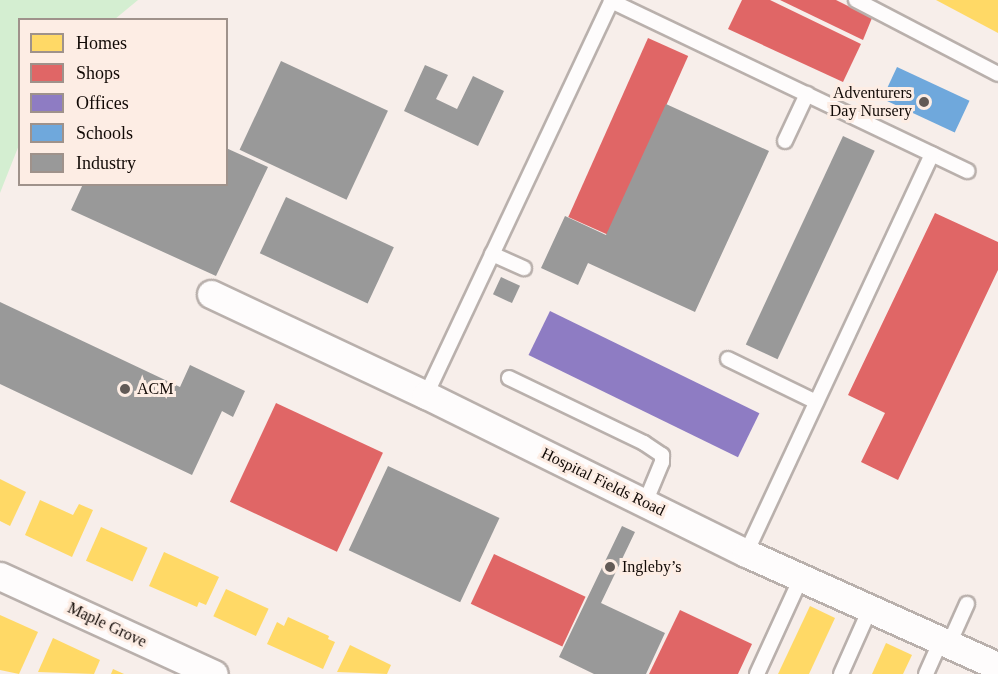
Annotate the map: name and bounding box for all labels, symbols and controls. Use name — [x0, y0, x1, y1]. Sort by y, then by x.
legend — [18, 18, 228, 186]
text: Homes — [76, 33, 127, 53]
text: Shops — [76, 63, 120, 83]
place label: Adventurers Day Nursery — [830, 83, 912, 121]
text: Offices — [76, 93, 129, 113]
marker: Adventurers Day Nursery — [917, 95, 931, 109]
text: Schools — [76, 123, 133, 143]
text: Industry — [76, 153, 136, 173]
place label: ACM — [137, 379, 173, 399]
marker: ACM — [118, 382, 132, 396]
street label: Hospital Fields Road — [538, 444, 668, 520]
place label: Ingleby’s — [622, 557, 682, 577]
marker: Ingleby’s — [603, 560, 617, 574]
street label: Maple Grove — [64, 598, 150, 652]

